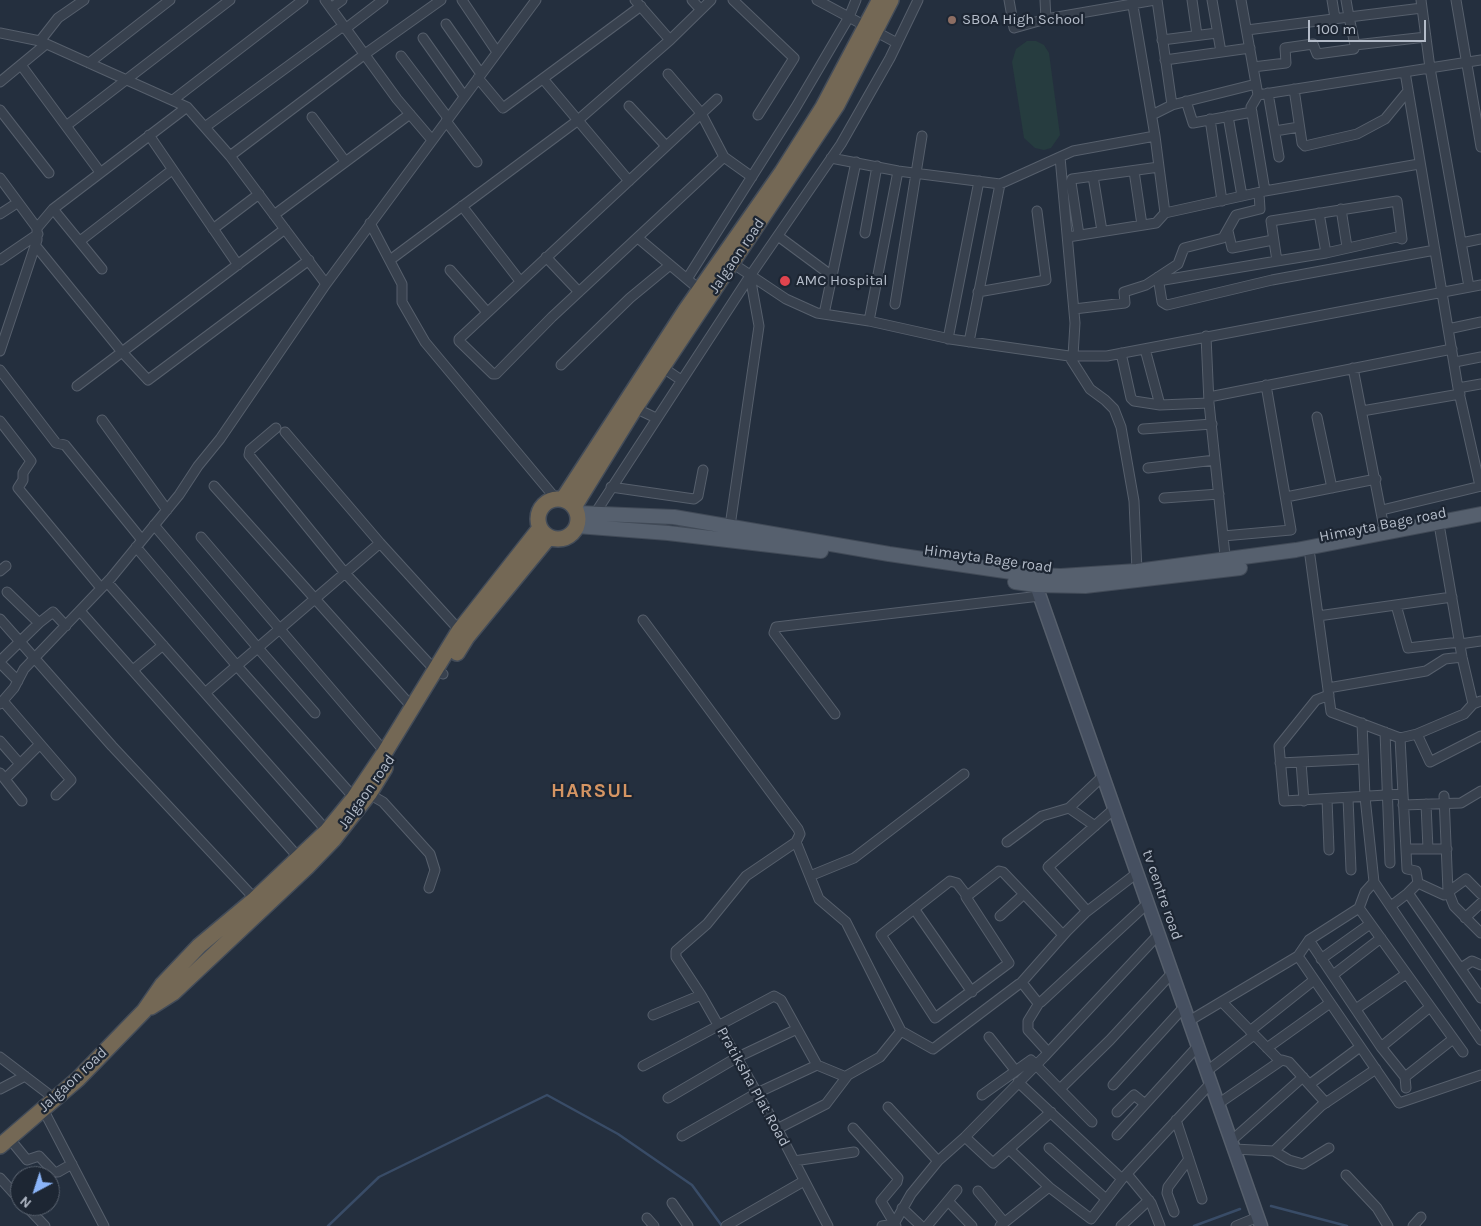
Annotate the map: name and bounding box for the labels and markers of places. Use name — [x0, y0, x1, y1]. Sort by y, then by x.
place label: SBOA High School — [962, 11, 1084, 29]
marker: SBOA High School — [946, 14, 958, 26]
place label: AMC Hospital — [796, 272, 888, 290]
marker: AMC Hospital — [778, 274, 792, 288]

